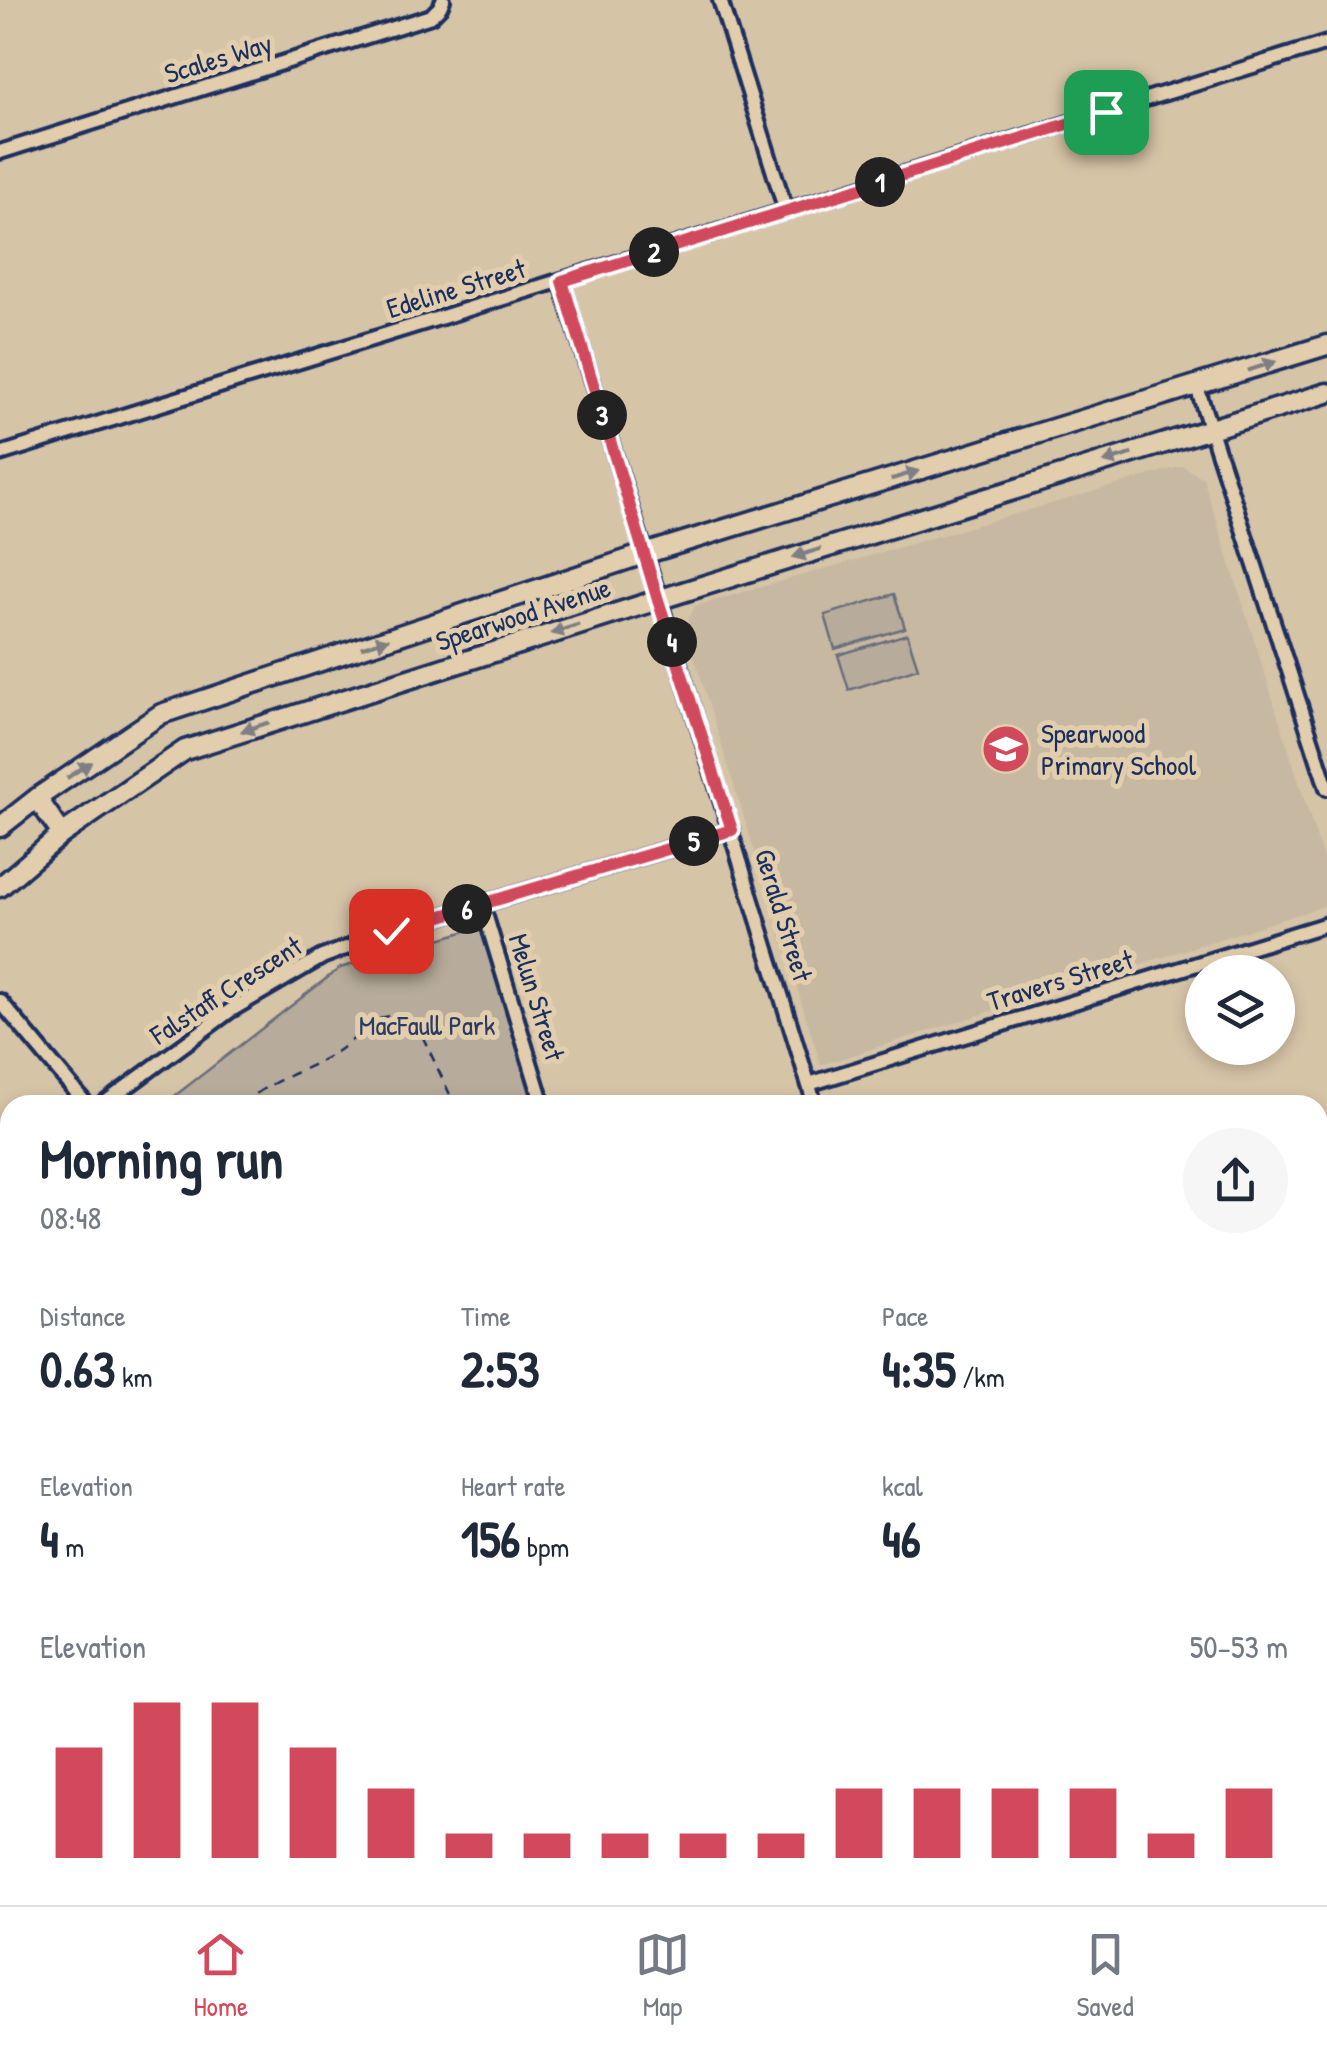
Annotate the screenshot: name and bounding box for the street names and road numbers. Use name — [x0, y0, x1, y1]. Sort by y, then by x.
street label: Scales Way — [160, 24, 277, 92]
street label: Edeline Street — [382, 249, 531, 327]
street label: Spearwood Avenue — [431, 568, 615, 660]
street label: Gerald Street — [746, 844, 822, 986]
street label: Falstaff Crescent — [142, 927, 310, 1054]
street label: Melun Street — [500, 929, 574, 1065]
street label: Travers Street — [983, 940, 1138, 1020]

